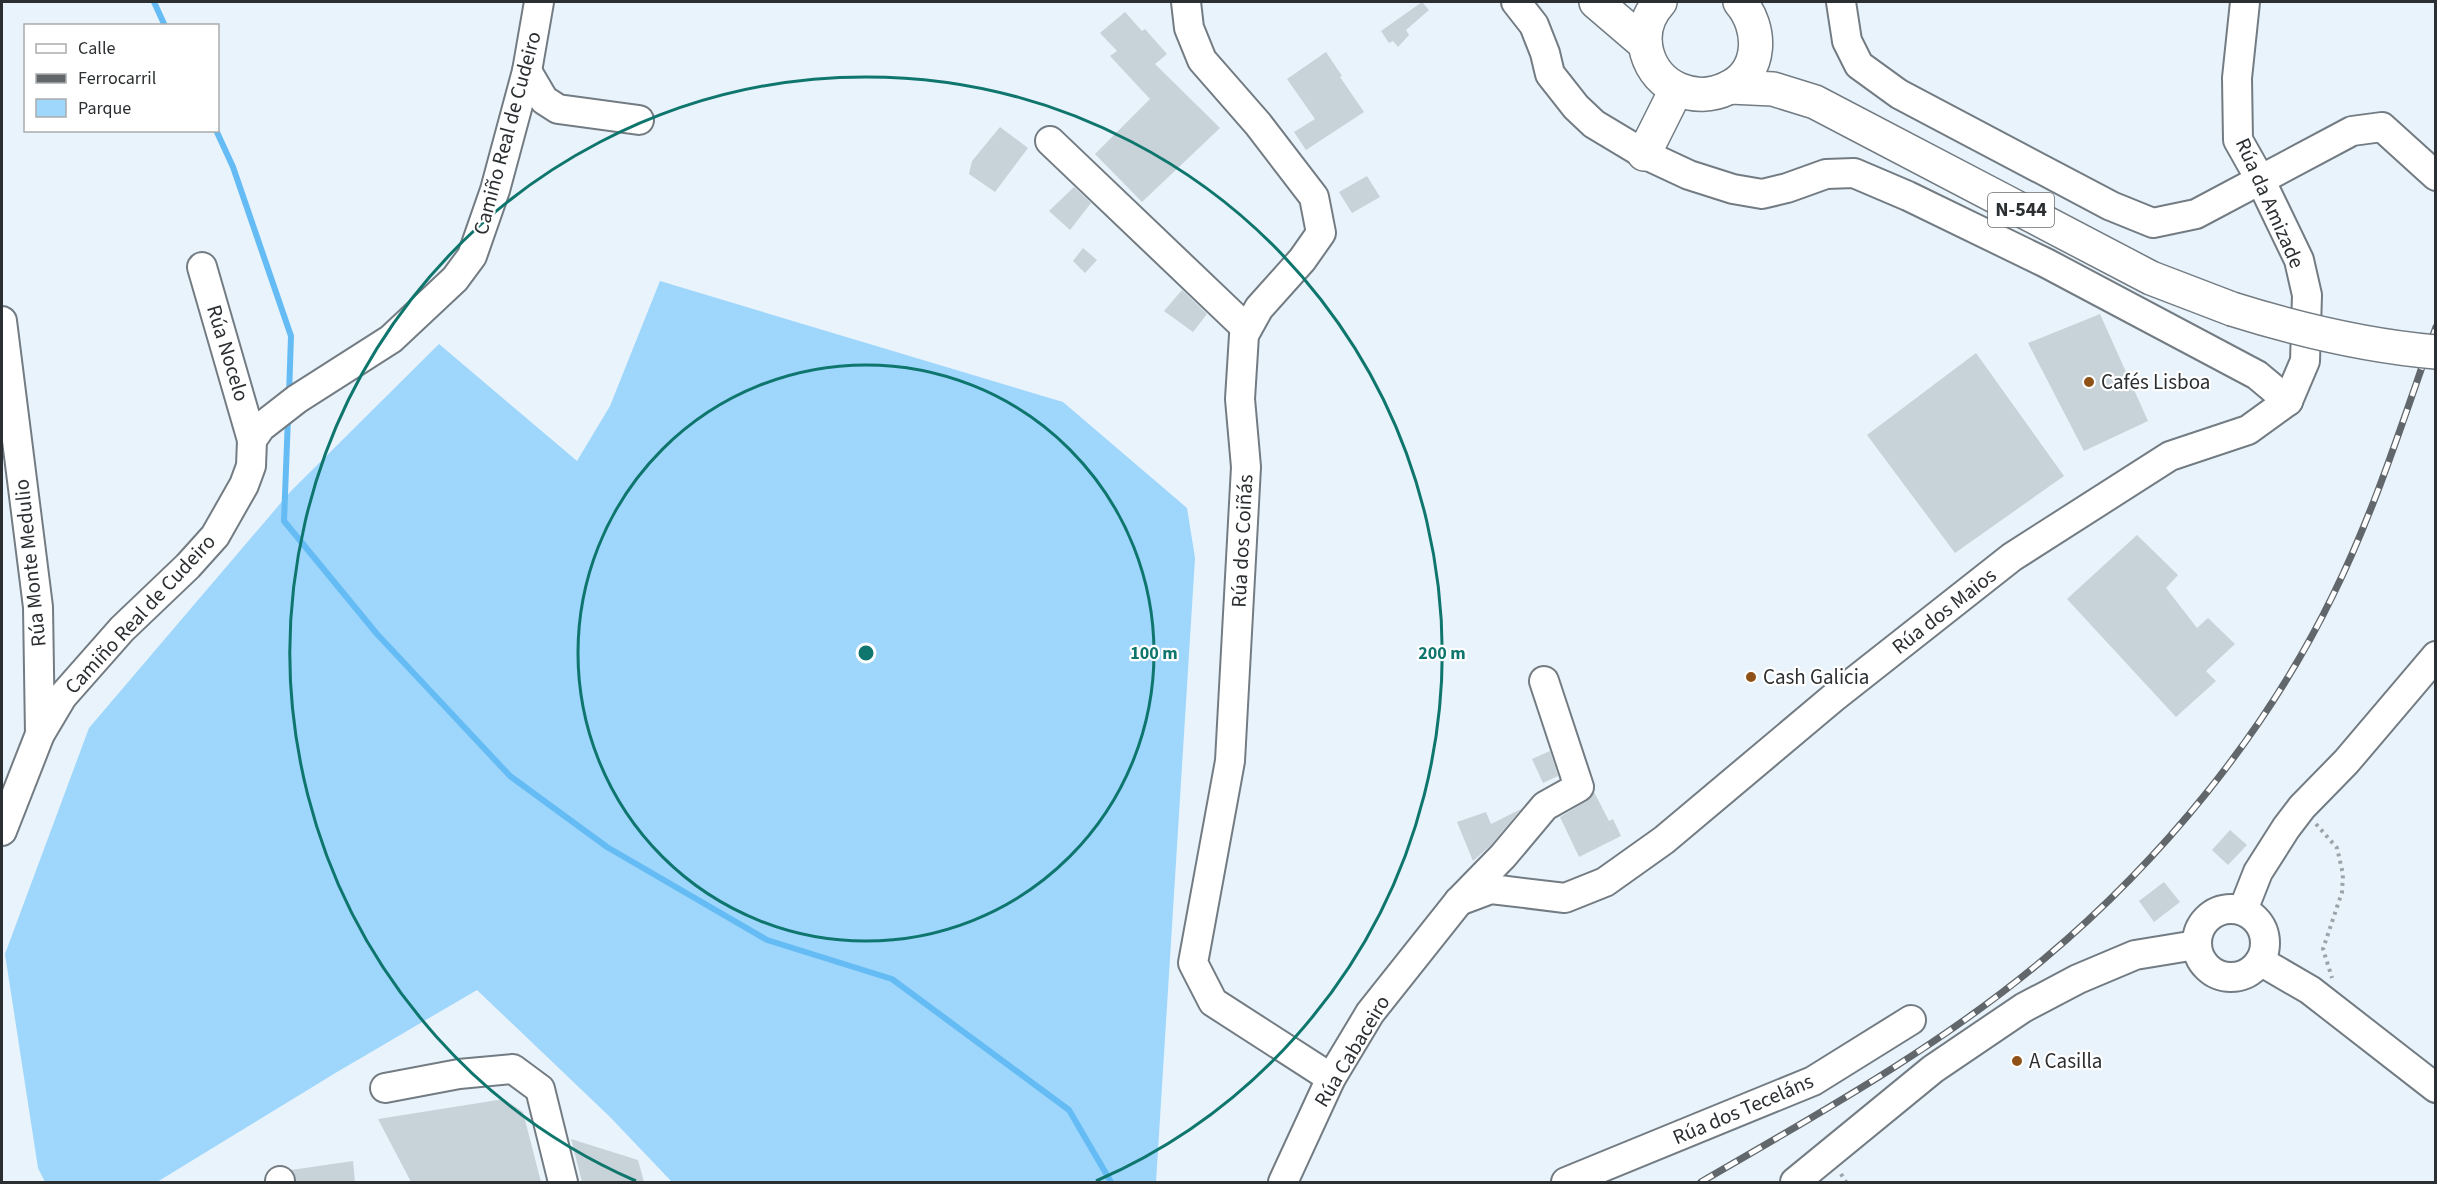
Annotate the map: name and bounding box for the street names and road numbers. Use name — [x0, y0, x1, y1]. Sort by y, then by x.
street label: Camiño Real de Cudeiro — [465, 28, 549, 238]
street label: Rúa da Amizade — [2228, 133, 2312, 273]
road number: N-544 — [1988, 193, 2054, 227]
street label: Rúa Nocelo — [199, 301, 257, 405]
street label: Rúa dos Coiñás — [1224, 473, 1260, 608]
street label: Rúa Monte Medulio — [6, 478, 54, 648]
street label: Camiño Real de Cudeiro — [58, 527, 222, 701]
street label: Rúa dos Maios — [1885, 560, 2003, 661]
street label: Rúa Cabaceiro — [1307, 989, 1397, 1113]
street label: Rúa dos Teceláns — [1668, 1066, 1818, 1152]

